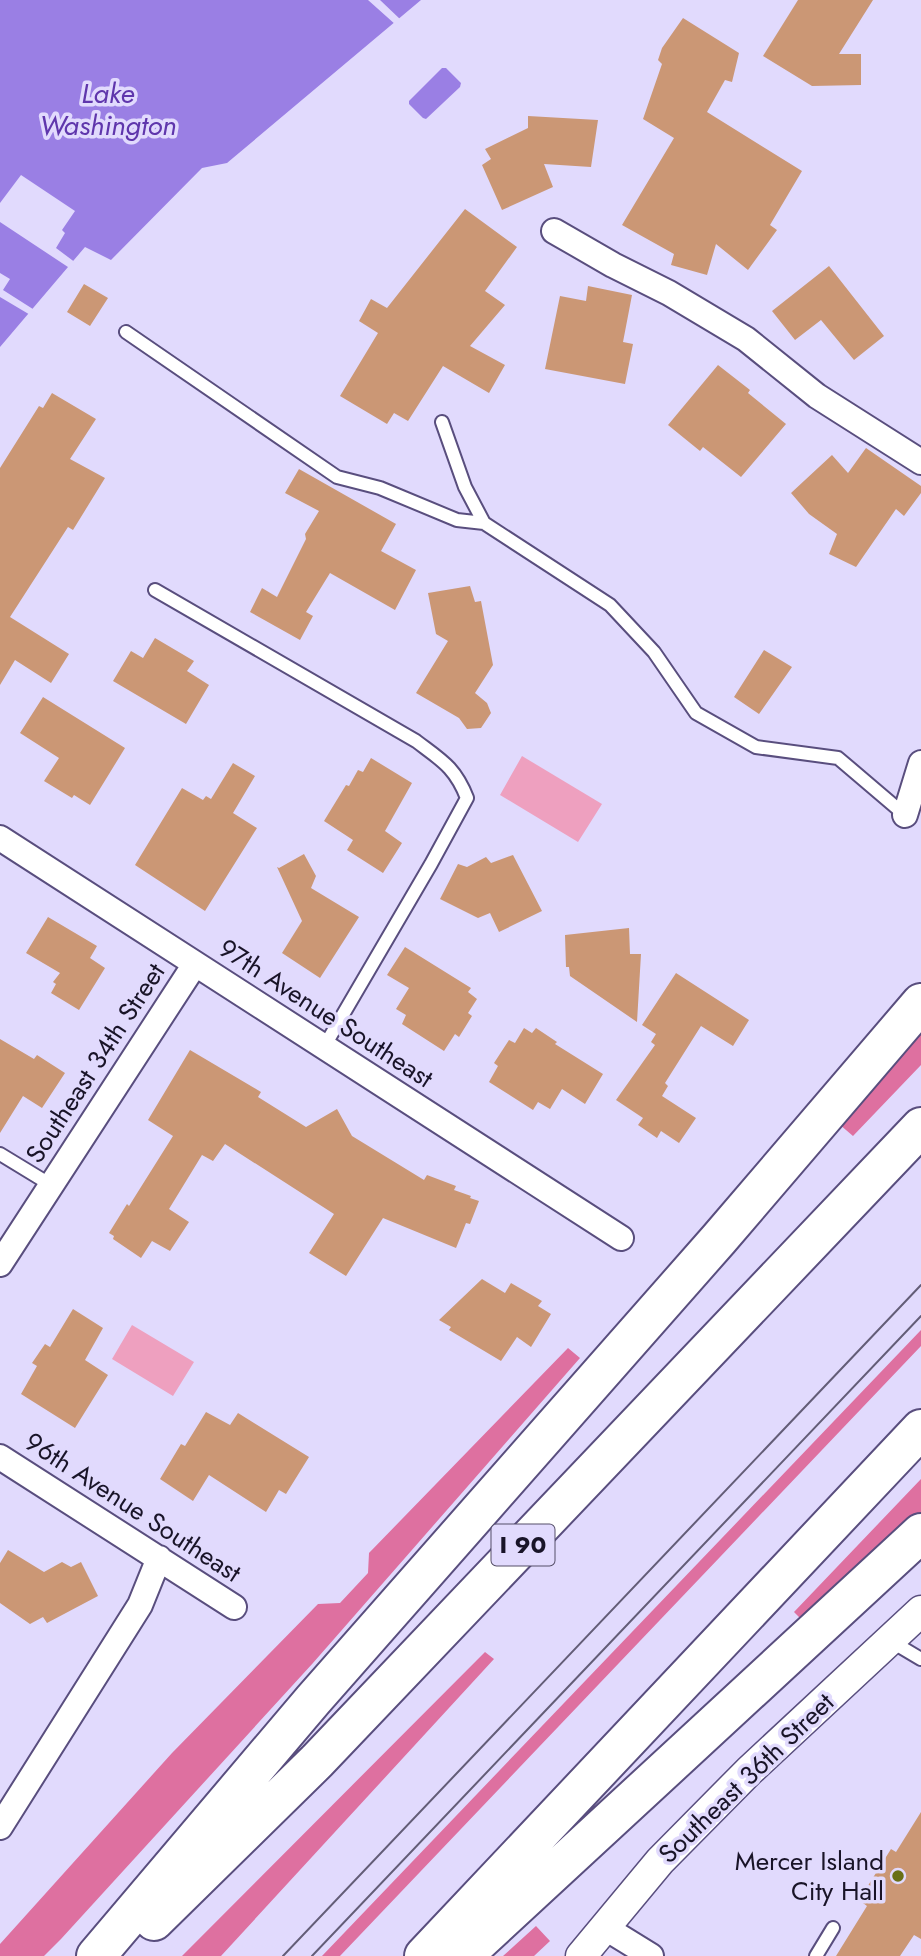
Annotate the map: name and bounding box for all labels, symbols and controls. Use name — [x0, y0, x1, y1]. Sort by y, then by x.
water label: Lake Washington — [39, 73, 177, 146]
street label: 97th Avenue Southeast — [211, 929, 441, 1097]
street label: Southeast 34th Street — [16, 955, 174, 1170]
street label: 96th Avenue Southeast — [17, 1423, 249, 1592]
road number: I 90 — [491, 1525, 554, 1566]
street label: Southeast 36th Street — [650, 1683, 843, 1872]
place label: Mercer Island City Hall — [735, 1842, 884, 1910]
marker: Mercer Island City Hall — [890, 1868, 906, 1884]

